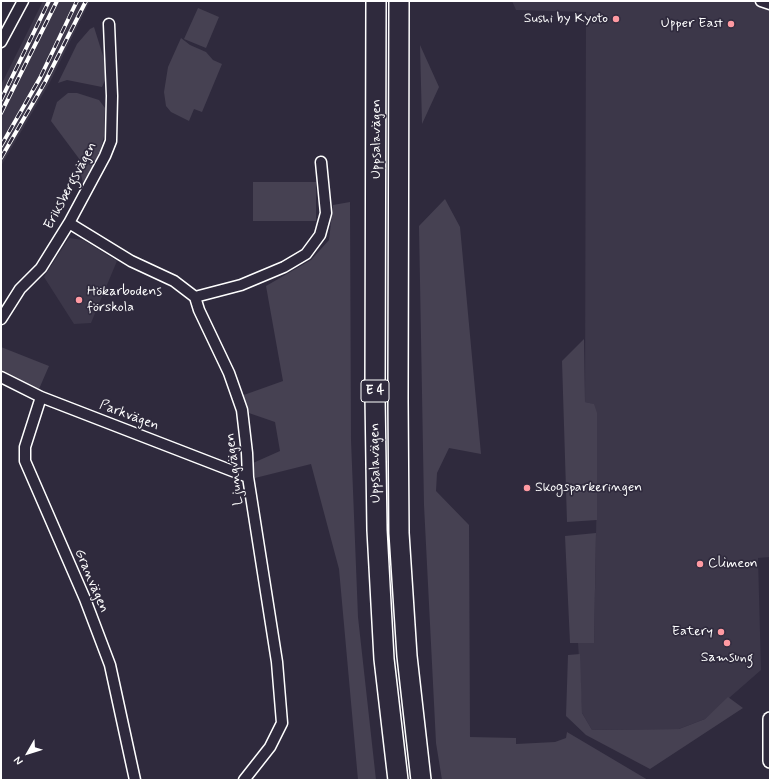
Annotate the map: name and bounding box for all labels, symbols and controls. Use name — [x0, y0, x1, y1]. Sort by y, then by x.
place label: Sushi by Kyoto — [524, 11, 608, 27]
marker: Sushi by Kyoto — [611, 14, 621, 24]
place label: Upper East — [661, 16, 723, 32]
marker: Upper East — [726, 19, 736, 29]
street label: Uppsalavägen — [369, 99, 385, 179]
street label: Eriksbergsvägen — [41, 140, 101, 232]
place label: Hökarbodens förskola — [87, 284, 162, 316]
marker: Hökarbodens förskola — [74, 295, 84, 305]
road number: E 4 — [361, 380, 389, 402]
street label: Parkvägen — [97, 397, 161, 435]
street label: Uppsalavägen — [367, 423, 385, 503]
street label: Ljungvägen — [222, 432, 248, 506]
place label: Skogsparkeringen — [535, 480, 642, 496]
marker: Skogsparkeringen — [522, 483, 532, 493]
street label: Granvägen — [70, 547, 112, 615]
place label: Climeon — [708, 556, 758, 572]
marker: Climeon — [695, 559, 705, 569]
place label: Eatery — [672, 624, 713, 640]
marker: Eatery — [716, 627, 726, 637]
marker: Samsung — [722, 638, 732, 648]
place label: Samsung — [701, 650, 753, 666]
north arrow — [8, 733, 48, 773]
text: N — [11, 753, 26, 768]

